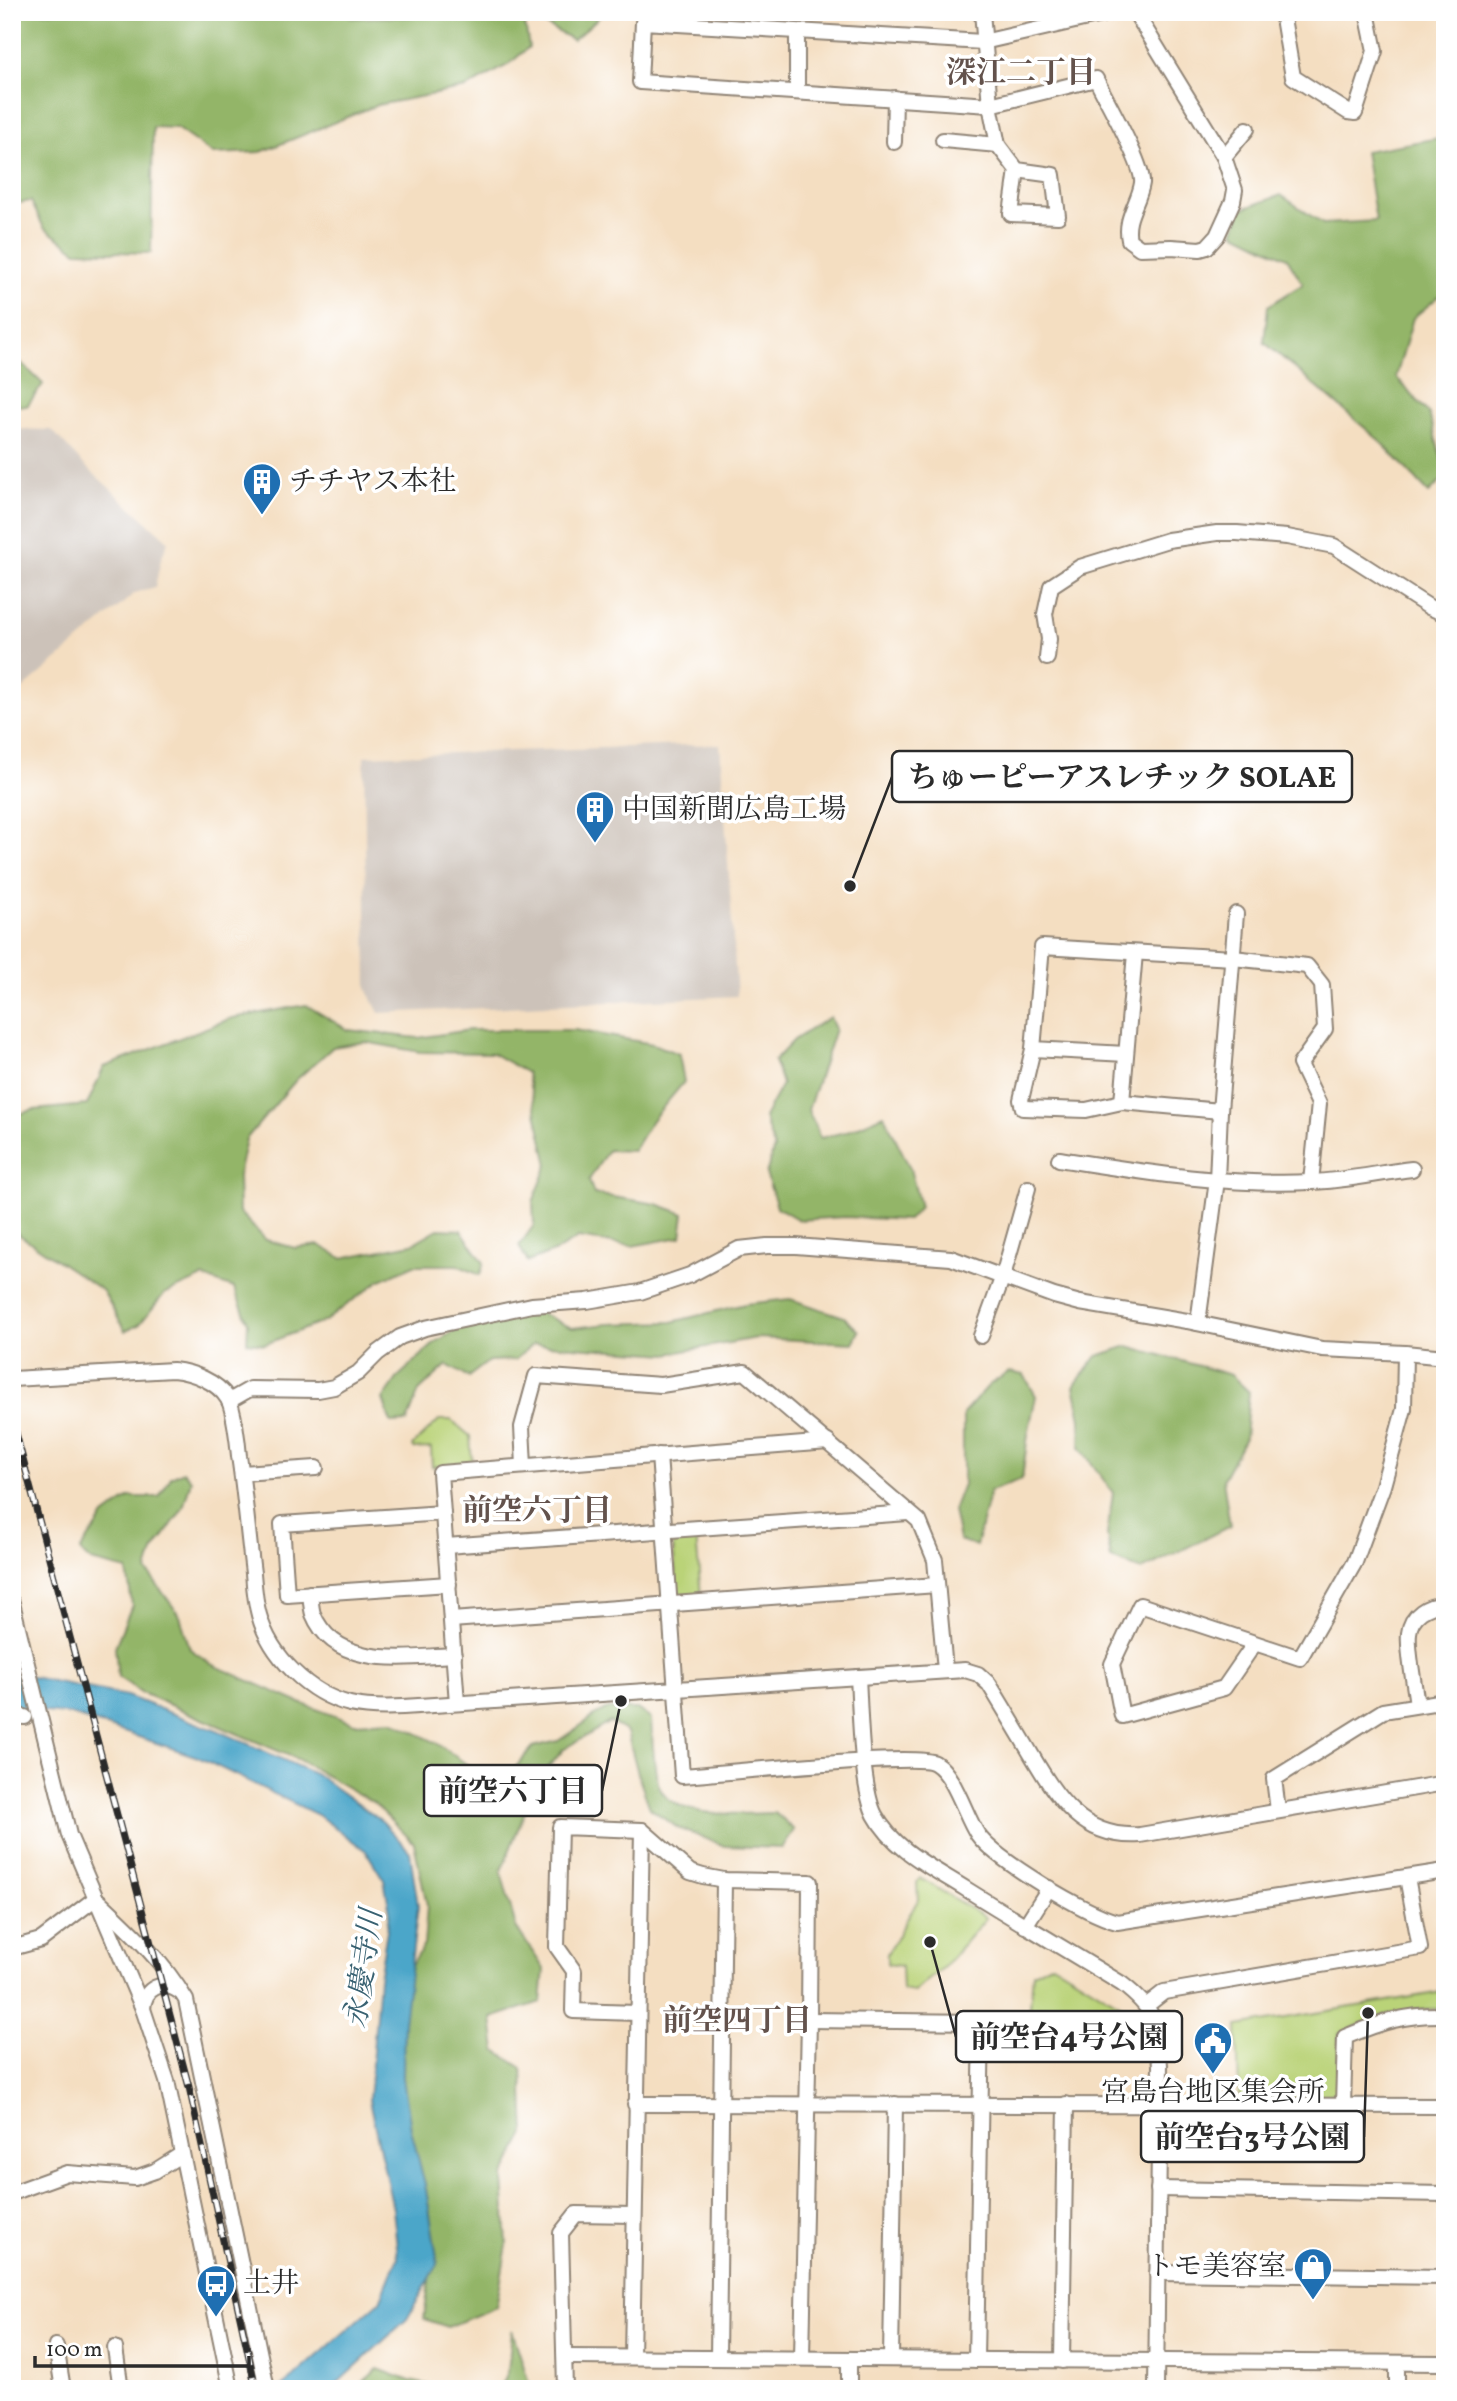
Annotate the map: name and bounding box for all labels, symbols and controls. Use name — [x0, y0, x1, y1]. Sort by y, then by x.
district label: 深江二丁目 — [946, 53, 1096, 95]
building icon: チチヤス本社 — [241, 461, 283, 516]
place label: チチヤス本社 — [289, 463, 456, 502]
callout: ちゅーピーアスレチック SOLAE — [892, 751, 1352, 802]
text: ちゅーピーアスレチック SOLAE — [908, 758, 1336, 800]
building icon: 中国新聞広島工場 — [574, 789, 616, 844]
place label: 中国新聞広島工場 — [622, 791, 846, 830]
district label: 前空六丁目 — [462, 1491, 612, 1533]
callout: 前空六丁目 — [424, 1765, 602, 1816]
text: 前空六丁目 — [438, 1772, 588, 1814]
water label: 永慶寺川 — [336, 1904, 395, 2031]
district label: 前空四丁目 — [662, 2001, 812, 2043]
callout: 前空台4号公園 — [956, 2011, 1182, 2062]
text: 前空台4号公園 — [970, 2018, 1168, 2060]
public building icon: 宮島台地区集会所 — [1192, 2020, 1234, 2075]
place label: 宮島台地区集会所 — [1101, 2074, 1325, 2113]
callout: 前空台3号公園 — [1141, 2111, 1364, 2162]
text: 前空台3号公園 — [1154, 2118, 1350, 2160]
shop icon: トモ美容室 — [1292, 2246, 1334, 2301]
place label: トモ美容室 — [1146, 2248, 1286, 2287]
bus stop icon: 土井 — [195, 2263, 237, 2318]
place label: 土井 — [243, 2265, 299, 2304]
scale bar — [35, 2324, 248, 2368]
text: 100 m — [46, 2336, 103, 2365]

